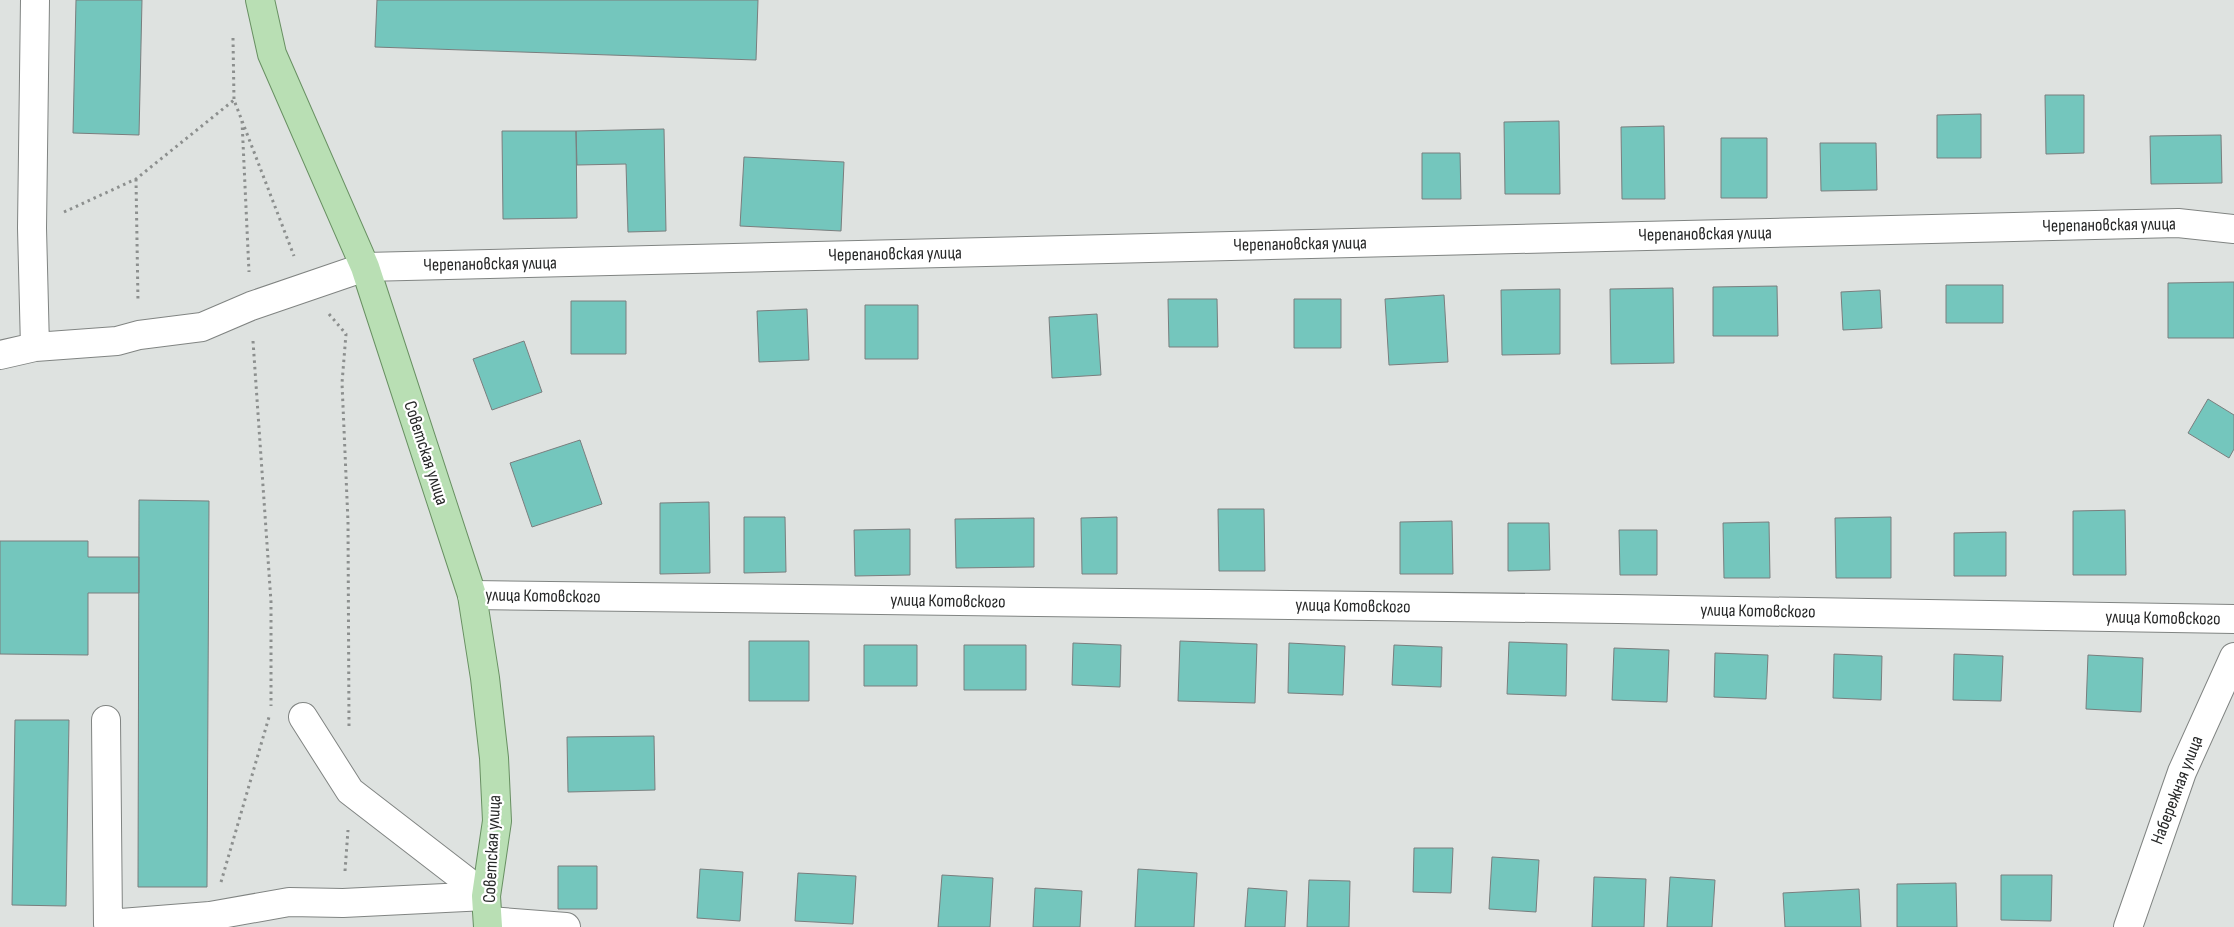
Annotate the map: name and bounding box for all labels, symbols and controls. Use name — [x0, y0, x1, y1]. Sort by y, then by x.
street label: Черепановская улица — [2042, 213, 2176, 237]
street label: Черепановская улица — [1638, 222, 1772, 246]
street label: Черепановская улица — [1233, 232, 1367, 256]
street label: Черепановская улица — [828, 242, 962, 266]
street label: Черепановская улица — [423, 252, 557, 276]
street label: Советская улица — [399, 398, 453, 508]
street label: улица Котовского — [485, 584, 601, 608]
street label: улица Котовского — [890, 589, 1006, 613]
street label: улица Котовского — [1295, 594, 1411, 618]
street label: улица Котовского — [1700, 599, 1816, 623]
street label: улица Котовского — [2105, 606, 2221, 630]
street label: Набережная улица — [2147, 733, 2207, 847]
street label: Советская улица — [479, 794, 505, 904]

